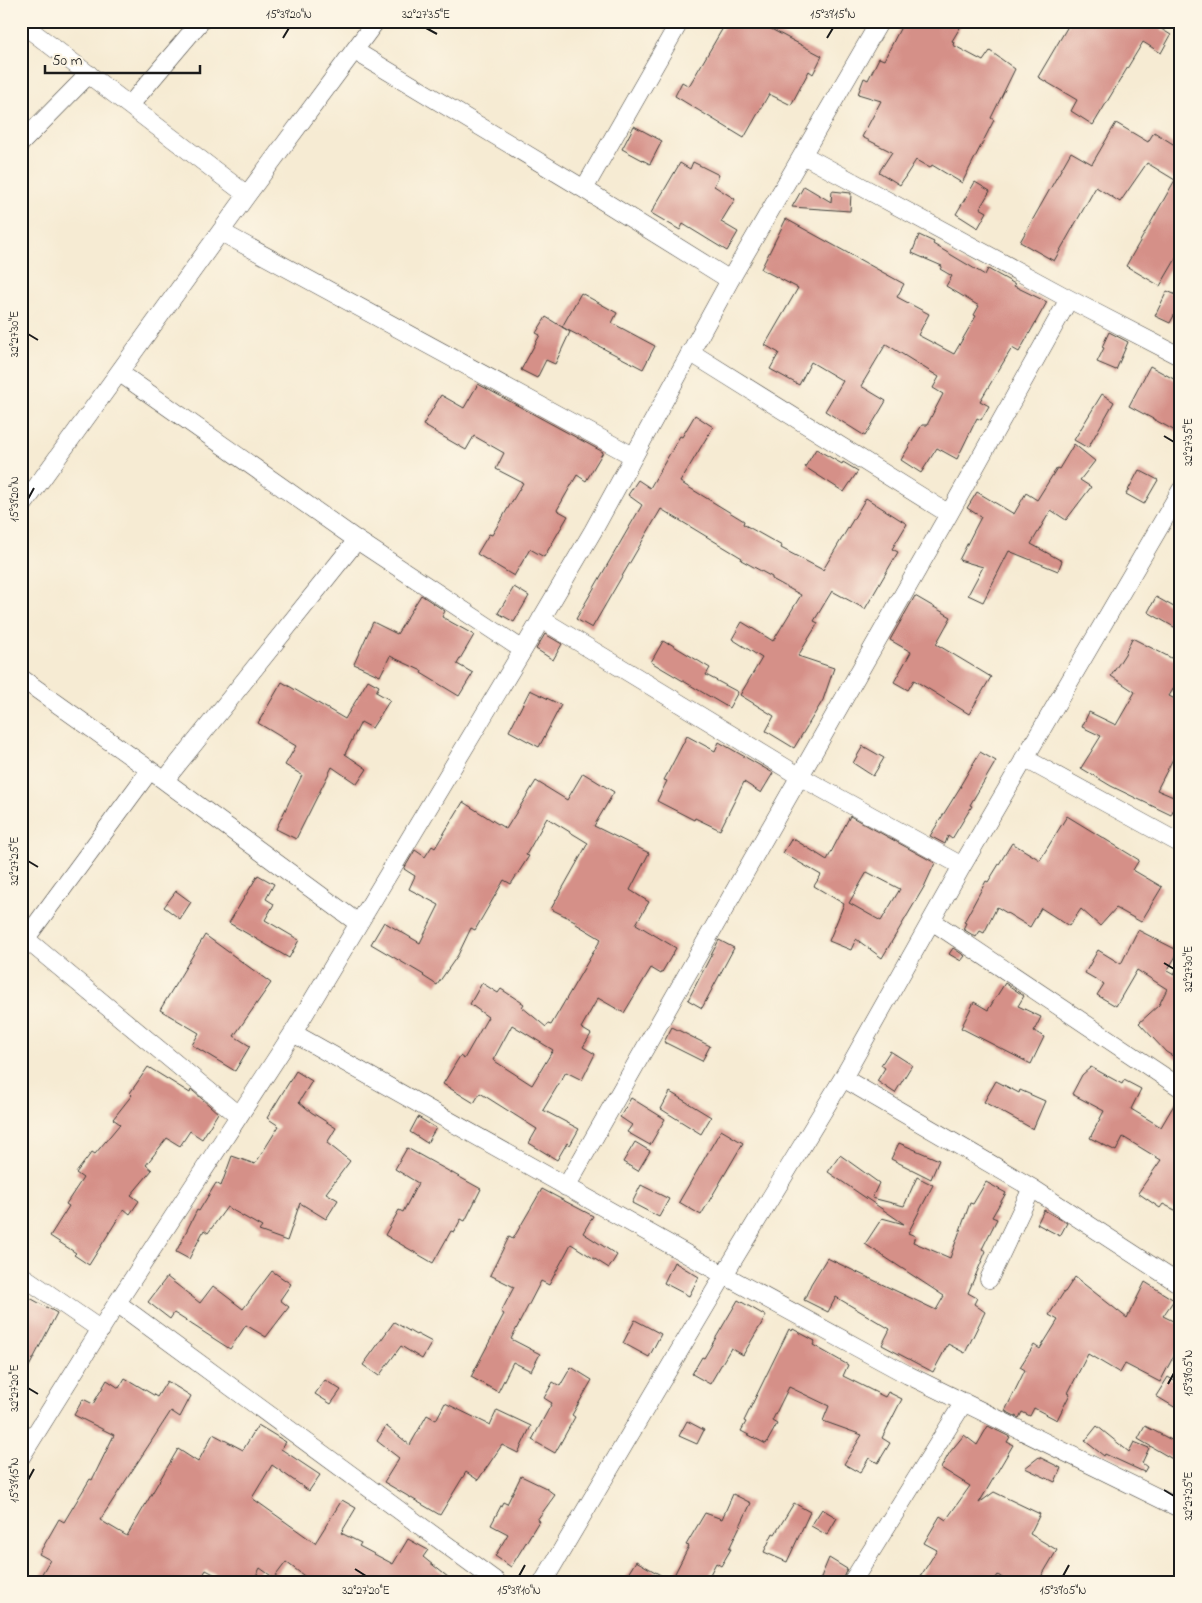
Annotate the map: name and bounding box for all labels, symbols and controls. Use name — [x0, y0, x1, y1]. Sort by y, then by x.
text: 15°39'20"N — [266, 6, 312, 24]
text: 32°27'35"E — [402, 6, 450, 24]
text: 15°39'15"N — [810, 6, 856, 24]
scale bar — [45, 42, 200, 74]
text: 50 m — [52, 50, 83, 72]
text: 32°27'30"E — [6, 311, 24, 357]
text: 32°27'35"E — [1180, 418, 1198, 466]
text: 15°39'20"N — [6, 476, 24, 522]
text: 32°27'25"E — [6, 836, 24, 886]
text: 32°27'30"E — [1180, 946, 1198, 992]
text: 15°39'05"N — [1180, 1350, 1198, 1396]
text: 32°27'20"E — [6, 1364, 24, 1412]
text: 15°39'15"N — [6, 1457, 24, 1503]
text: 32°27'25"E — [1180, 1471, 1198, 1521]
text: 32°27'20"E — [342, 1582, 390, 1600]
text: 15°39'10"N — [497, 1582, 541, 1600]
text: 15°39'05"N — [1040, 1582, 1086, 1600]

